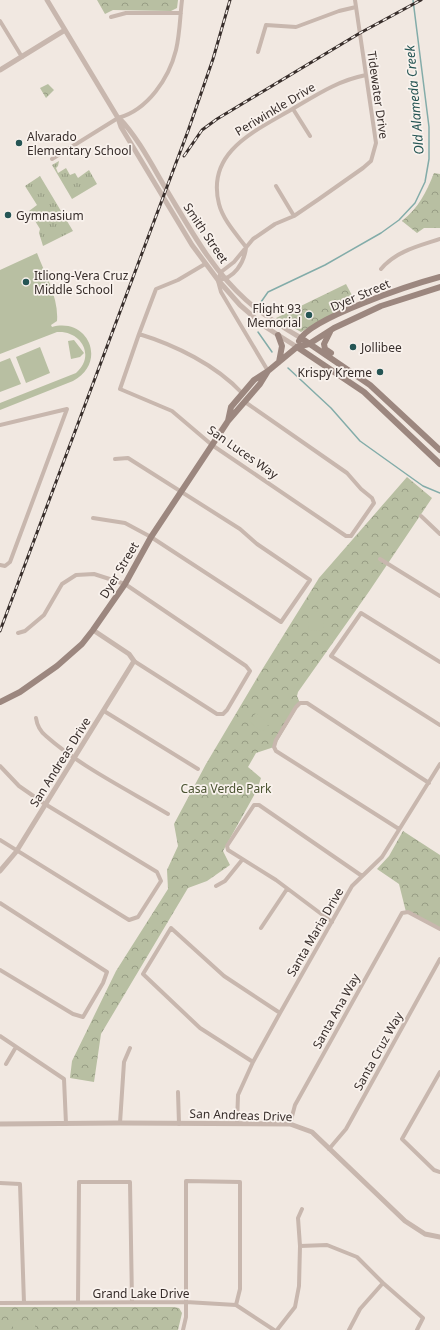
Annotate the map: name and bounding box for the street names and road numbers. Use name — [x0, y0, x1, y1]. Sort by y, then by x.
street label: Tidewater Drive — [363, 50, 393, 140]
street label: Periwinkle Drive — [232, 78, 319, 140]
street label: Smith Street — [180, 200, 233, 267]
street label: Dyer Street — [328, 275, 393, 315]
street label: San Luces Way — [204, 421, 282, 483]
street label: Dyer Street — [95, 538, 143, 601]
street label: San Andreas Drive — [25, 714, 95, 810]
street label: Santa Maria Drive — [283, 884, 348, 980]
street label: Santa Ana Way — [308, 970, 364, 1052]
street label: Santa Cruz Way — [349, 1008, 407, 1093]
street label: San Andreas Drive — [189, 1105, 293, 1125]
street label: Grand Lake Drive — [92, 1285, 190, 1302]

